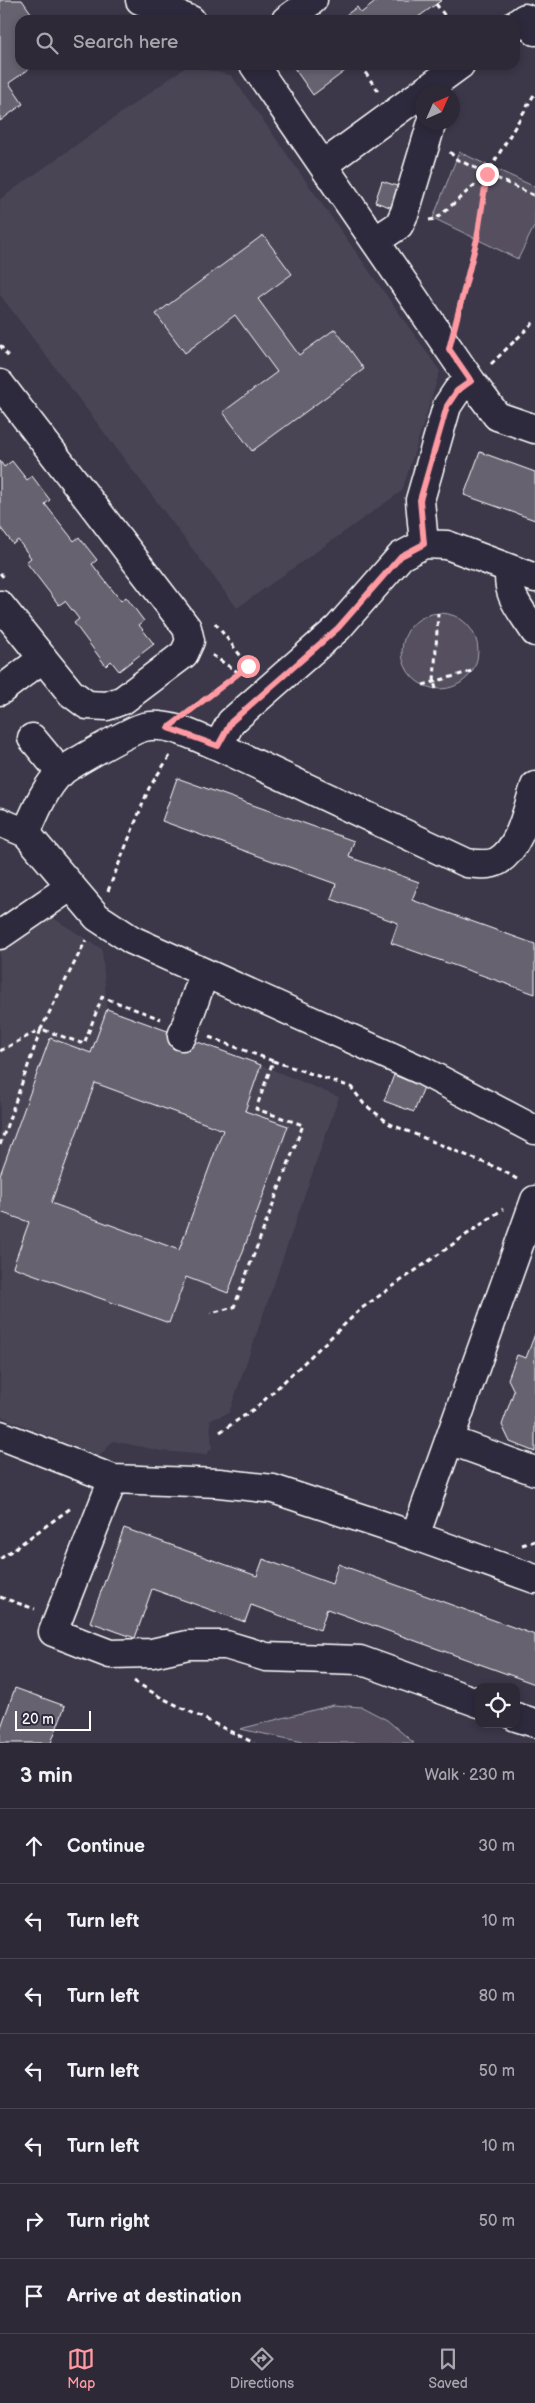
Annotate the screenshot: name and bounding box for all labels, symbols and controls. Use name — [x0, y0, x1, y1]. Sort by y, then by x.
search box — [15, 15, 520, 70]
icon: search — [33, 29, 61, 57]
text: Search here — [73, 31, 178, 54]
north arrow — [415, 85, 460, 130]
route end — [476, 163, 499, 186]
route start — [237, 655, 260, 678]
map controls — [475, 1683, 520, 1728]
button: locate — [475, 1683, 520, 1728]
scale bar — [15, 1708, 91, 1731]
text: 20 m — [22, 1711, 54, 1728]
text: 3 min — [20, 1763, 73, 1788]
text: Walk · 230 m — [425, 1766, 515, 1785]
icon: ahead — [20, 1832, 48, 1860]
text: Continue — [67, 1835, 145, 1858]
text: 30 m — [478, 1837, 515, 1856]
icon: left — [20, 1907, 48, 1935]
text: Turn left — [67, 1910, 139, 1933]
text: 10 m — [482, 1912, 515, 1931]
icon: left — [20, 1982, 48, 2010]
text: Turn left — [67, 1985, 139, 2008]
text: 80 m — [479, 1987, 515, 2006]
icon: left — [20, 2057, 48, 2085]
text: Turn left — [67, 2060, 139, 2083]
text: 50 m — [479, 2062, 515, 2081]
icon: left — [20, 2132, 48, 2160]
text: Turn left — [67, 2135, 139, 2158]
text: 10 m — [482, 2137, 515, 2156]
icon: right — [20, 2207, 48, 2235]
text: Turn right — [67, 2210, 150, 2233]
text: 50 m — [479, 2212, 515, 2231]
icon: arrive — [20, 2282, 48, 2310]
text: Arrive at destination — [67, 2285, 242, 2308]
tab: Map — [67, 2345, 95, 2392]
tab: Directions — [230, 2345, 294, 2392]
tab: Saved — [428, 2345, 468, 2392]

